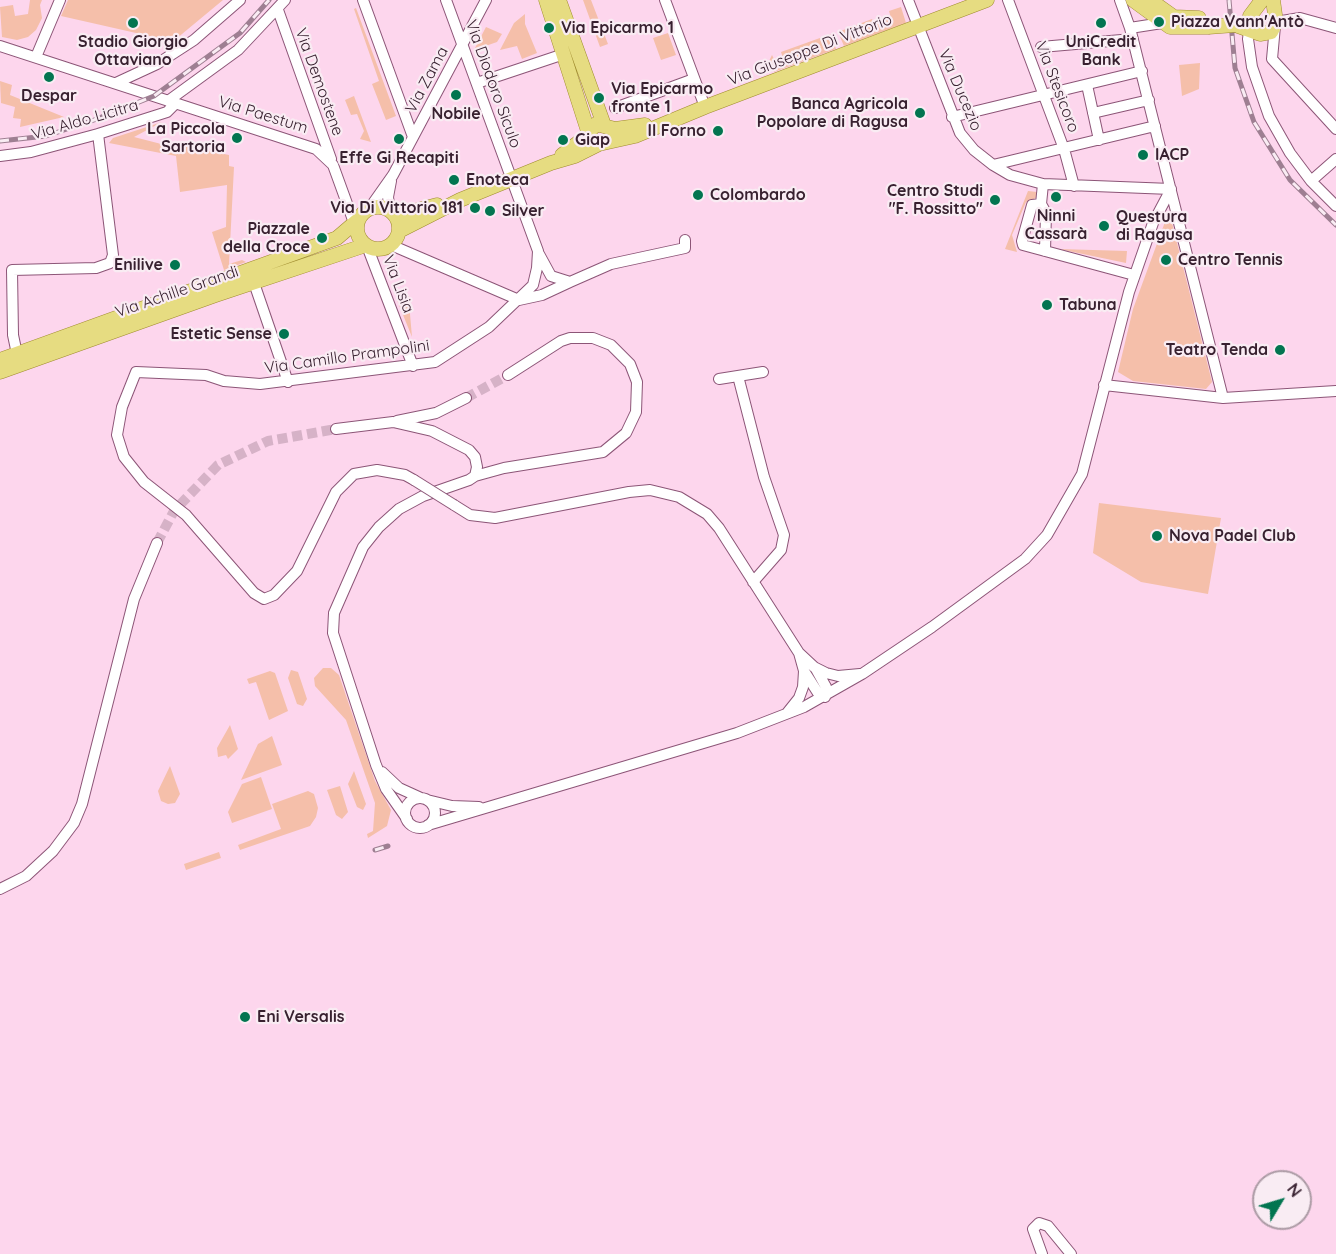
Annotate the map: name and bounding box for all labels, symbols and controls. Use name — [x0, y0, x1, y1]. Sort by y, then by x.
street label: Via Giuseppe Di Vittorio — [725, 10, 895, 90]
place label: Piazza Vann'Antò — [1171, 12, 1304, 32]
marker: Piazza Vann'Antò — [1152, 15, 1166, 29]
marker: Stadio Giorgio Ottaviano — [126, 16, 140, 30]
marker: UniCredit Bank — [1094, 16, 1108, 30]
street label: Via Diodoro Siculo — [461, 17, 525, 151]
place label: Via Epicarmo 1 — [561, 18, 674, 38]
marker: Via Epicarmo 1 — [542, 21, 556, 35]
street label: Via Demostene — [291, 26, 347, 138]
place label: Stadio Giorgio Ottaviano — [78, 32, 188, 70]
place label: UniCredit Bank — [1065, 32, 1137, 70]
street label: Via Stesicoro — [1031, 39, 1083, 135]
street label: Via Zama — [402, 44, 452, 116]
street label: Via Ducezio — [934, 46, 986, 134]
marker: Despar — [42, 70, 56, 84]
place label: Via Epicarmo fronte 1 — [611, 79, 713, 117]
place label: Despar — [21, 86, 77, 106]
marker: Nobile — [449, 88, 463, 102]
marker: Via Epicarmo fronte 1 — [592, 91, 606, 105]
street label: Via Paestum — [216, 92, 310, 138]
place label: Banca Agricola Popolare di Ragusa — [757, 94, 908, 132]
street label: Via Aldo Licitra — [29, 96, 141, 144]
place label: Nobile — [431, 104, 481, 124]
marker: Banca Agricola Popolare di Ragusa — [913, 106, 927, 120]
place label: La Piccola Sartoria — [147, 119, 225, 157]
place label: Il Forno — [648, 121, 706, 141]
marker: Il Forno — [711, 124, 725, 138]
place label: Giap — [575, 130, 610, 150]
marker: La Piccola Sartoria — [230, 131, 244, 145]
marker: Effe Gi Recapiti — [392, 132, 406, 146]
marker: Giap — [556, 133, 570, 147]
place label: IACP — [1155, 145, 1189, 165]
place label: Effe Gi Recapiti — [339, 148, 459, 168]
marker: IACP — [1136, 148, 1150, 162]
place label: Enoteca — [466, 170, 529, 190]
marker: Enoteca — [447, 173, 461, 187]
place label: Centro Studi "F. Rossitto" — [887, 181, 983, 219]
place label: Colombardo — [710, 185, 806, 205]
marker: Colombardo — [691, 188, 705, 202]
marker: Ninni Cassarà — [1049, 190, 1063, 204]
marker: Centro Studi "F. Rossitto" — [988, 193, 1002, 207]
place label: Via Di Vittorio 181 — [330, 198, 463, 218]
marker: Via Di Vittorio 181 — [468, 201, 482, 215]
place label: Silver — [502, 201, 545, 221]
marker: Silver — [483, 204, 497, 218]
place label: Ninni Cassarà — [1025, 206, 1087, 244]
place label: Questura di Ragusa — [1116, 207, 1193, 245]
place label: Piazzale della Croce — [223, 219, 310, 257]
marker: Questura di Ragusa — [1097, 219, 1111, 233]
marker: Piazzale della Croce — [315, 231, 329, 245]
place label: Centro Tennis — [1178, 250, 1283, 270]
street label: Via Lisia — [378, 252, 418, 316]
marker: Centro Tennis — [1159, 253, 1173, 267]
place label: Enilive — [114, 255, 163, 275]
marker: Enilive — [168, 258, 182, 272]
street label: Via Achille Grandi — [113, 262, 241, 322]
place label: Tabuna — [1059, 295, 1116, 315]
marker: Tabuna — [1040, 298, 1054, 312]
place label: Estetic Sense — [170, 324, 272, 344]
marker: Estetic Sense — [277, 327, 291, 341]
street label: Via Camillo Prampolini — [263, 336, 431, 378]
place label: Teatro Tenda — [1166, 340, 1268, 360]
marker: Teatro Tenda — [1273, 343, 1287, 357]
place label: Nova Padel Club — [1169, 526, 1296, 546]
marker: Nova Padel Club — [1150, 529, 1164, 543]
place label: Eni Versalis — [257, 1007, 345, 1027]
marker: Eni Versalis — [238, 1010, 252, 1024]
north arrow — [1252, 1170, 1312, 1230]
text: N — [1283, 1179, 1306, 1201]

